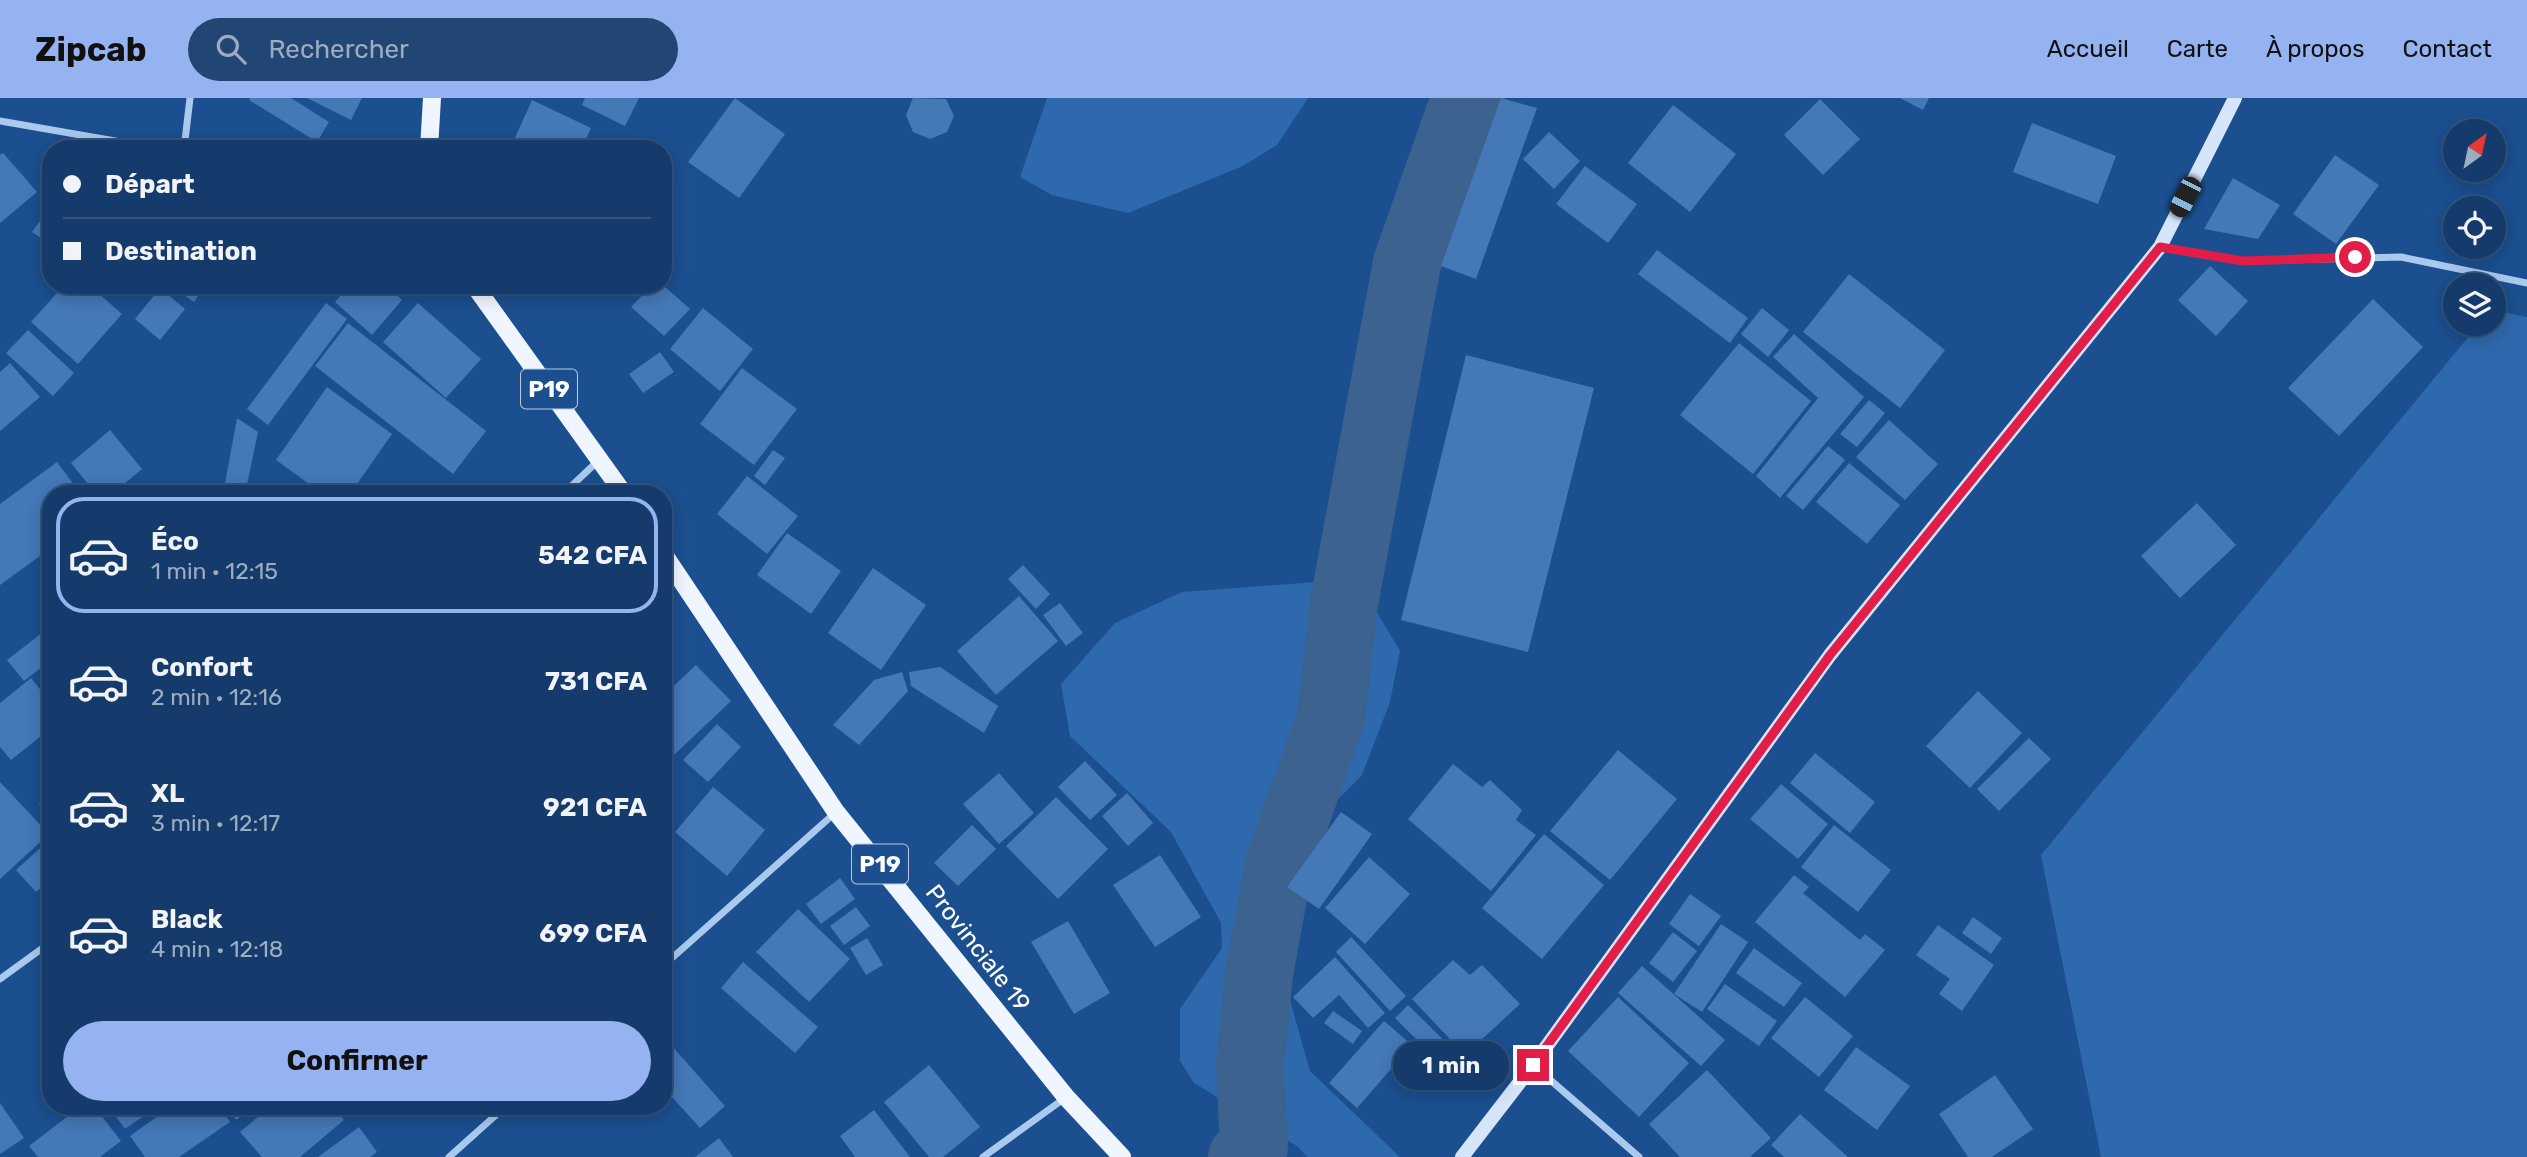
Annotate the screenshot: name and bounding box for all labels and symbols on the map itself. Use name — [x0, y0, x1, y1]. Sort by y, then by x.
north arrow — [2443, 119, 2506, 182]
car — [2167, 174, 2204, 220]
route start — [2339, 241, 2371, 273]
road number: P19 — [521, 370, 577, 408]
road number: P19 — [852, 844, 908, 884]
street label: Provinciale 19 — [920, 879, 1036, 1017]
callout: 1 min — [1393, 1040, 1508, 1090]
route end — [1517, 1049, 1549, 1081]

